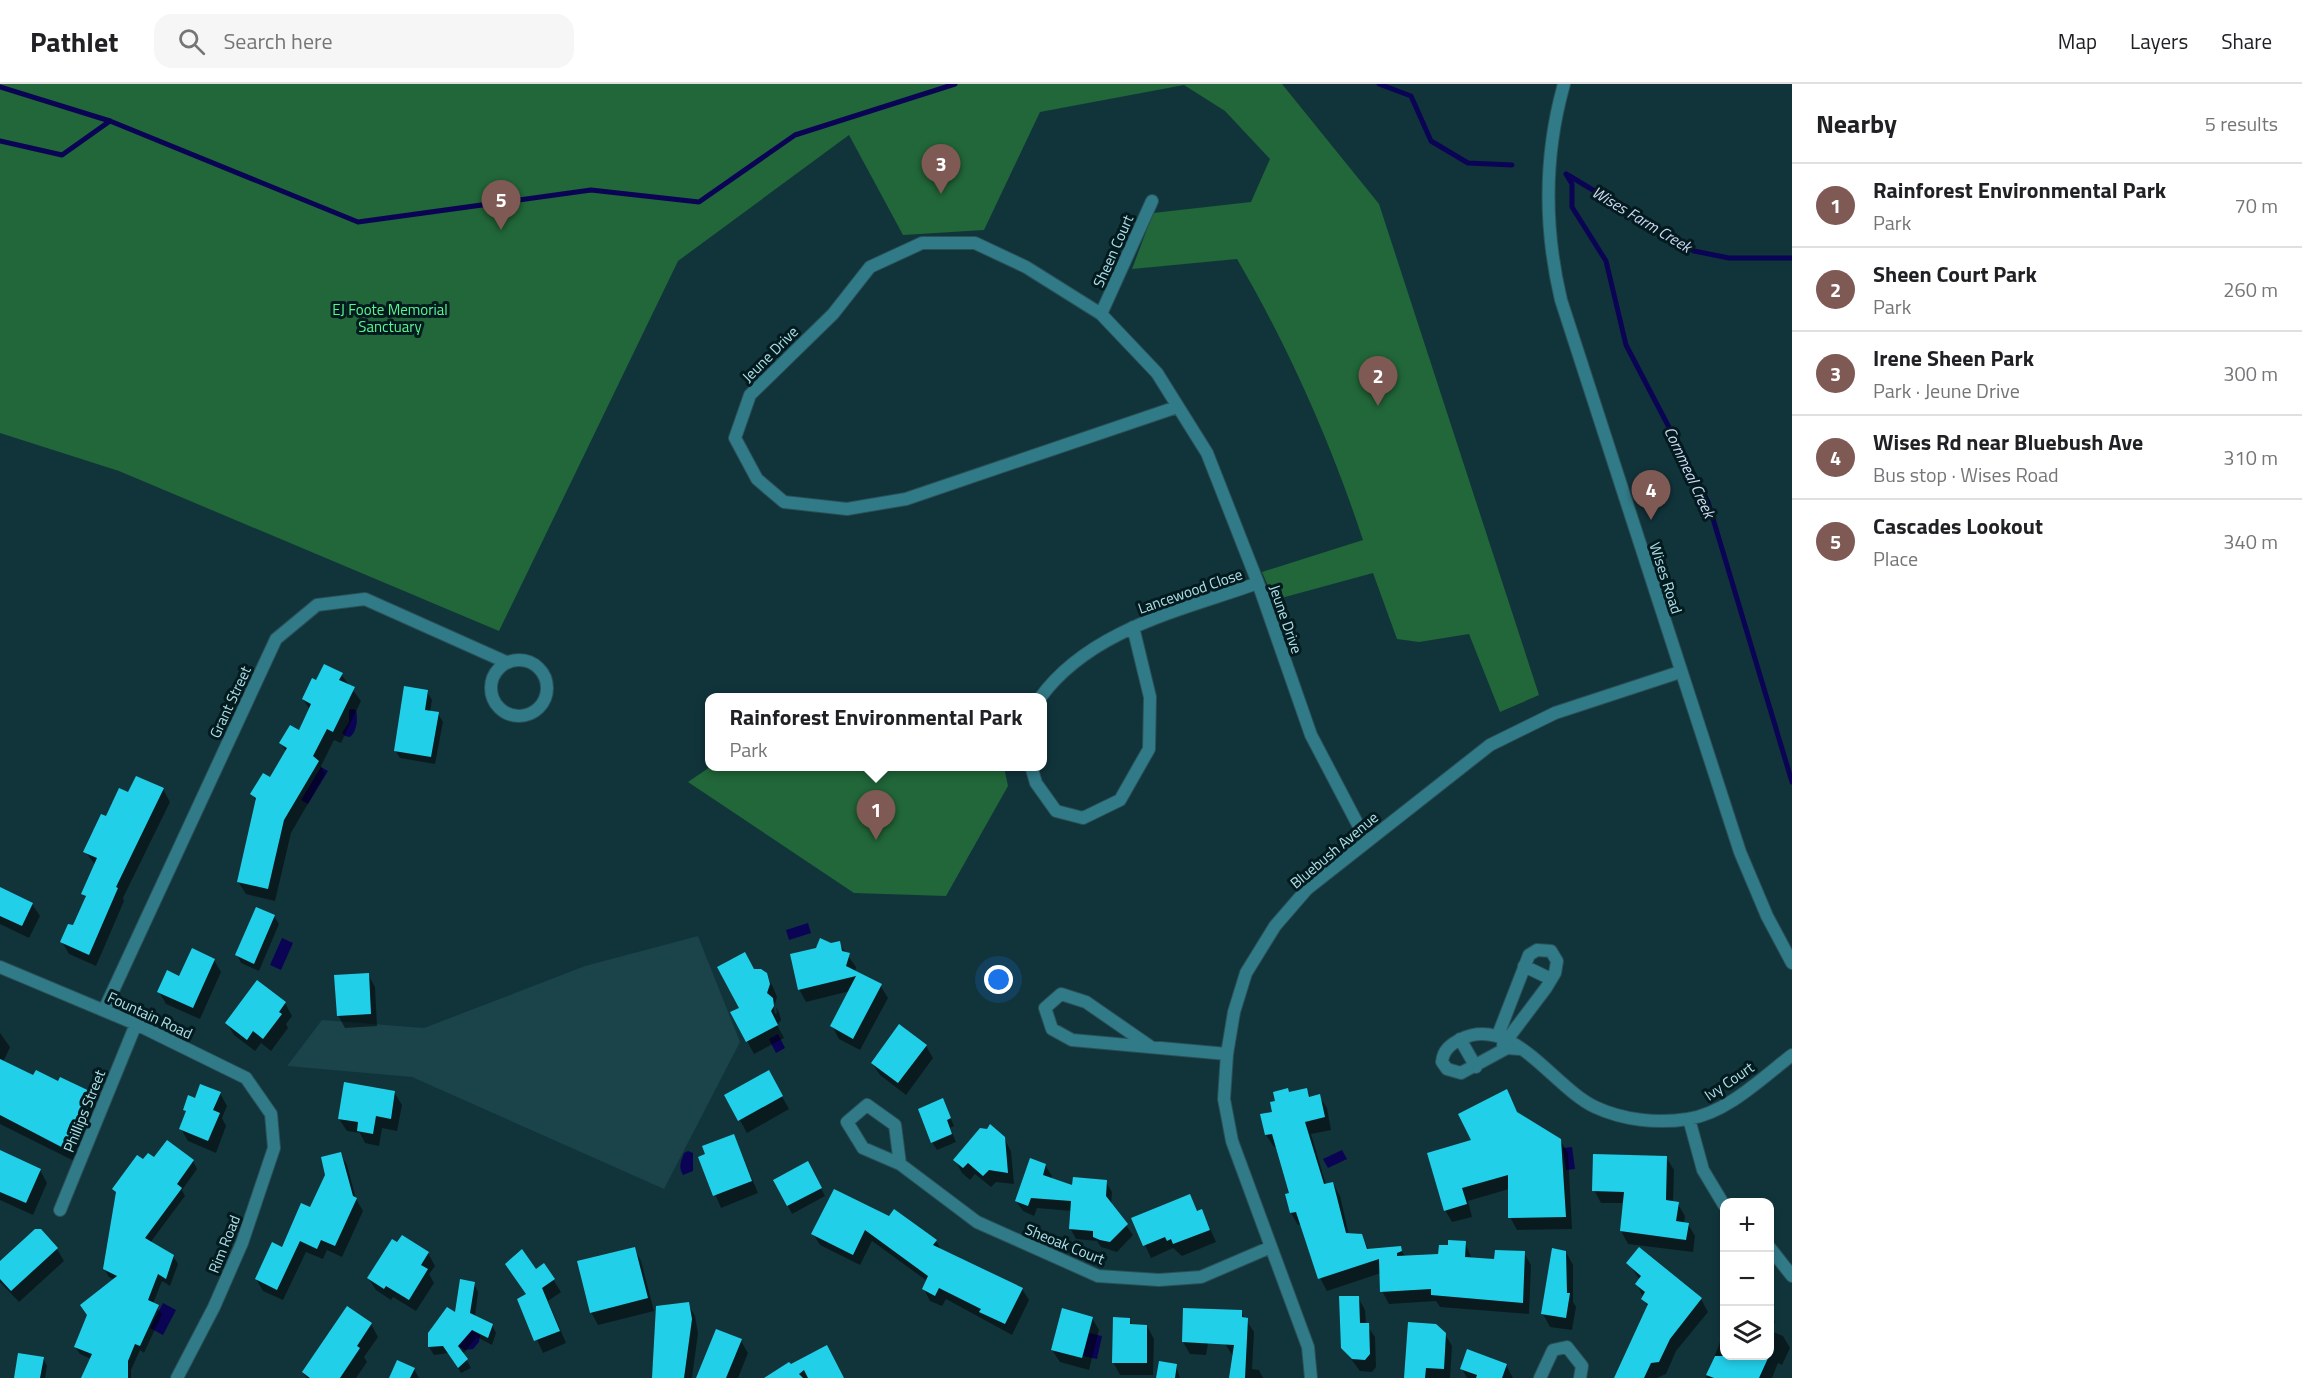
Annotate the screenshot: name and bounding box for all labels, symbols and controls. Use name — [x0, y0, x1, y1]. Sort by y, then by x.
search box — [154, 14, 574, 68]
text: Pathlet — [30, 20, 118, 63]
text: Search here — [223, 24, 333, 58]
icon: search — [175, 25, 208, 58]
text: Map — [2058, 25, 2097, 57]
text: Layers — [2130, 25, 2188, 57]
text: Share — [2221, 25, 2272, 57]
text: Nearby — [1816, 104, 1897, 143]
text: 5 results — [2205, 108, 2278, 139]
pin: 3 — [922, 144, 960, 194]
text: Rainforest Environmental Park — [1873, 173, 2166, 207]
pin: 5 — [482, 180, 520, 230]
water label: Wises Farm Creek — [1588, 180, 1698, 259]
text: 1 — [1830, 190, 1841, 221]
text: 70 m — [2234, 190, 2278, 221]
text: Park — [1873, 207, 1911, 238]
street label: Sheen Court — [1087, 210, 1139, 291]
text: Sheen Court Park — [1873, 257, 2037, 291]
text: 2 — [1830, 274, 1841, 305]
text: 260 m — [2223, 274, 2278, 305]
text: Park — [1873, 291, 1911, 322]
park label: EJ Foote Memorial Sanctuary — [332, 298, 448, 338]
street label: Jeune Drive — [737, 321, 803, 387]
text: Irene Sheen Park — [1873, 341, 2034, 375]
pin: 2 — [1358, 356, 1398, 406]
text: 3 — [1830, 358, 1841, 389]
text: 300 m — [2223, 358, 2278, 389]
text: Park · Jeune Drive — [1873, 375, 2020, 406]
water label: Cornmeal Creek — [1658, 422, 1722, 523]
text: Wises Rd near Bluebush Ave — [1873, 425, 2143, 459]
text: 4 — [1830, 442, 1841, 473]
text: 310 m — [2223, 442, 2278, 473]
text: Bus stop · Wises Road — [1873, 459, 2059, 490]
pin: 4 — [1632, 470, 1670, 520]
text: Cascades Lookout — [1873, 509, 2043, 543]
text: 5 — [1830, 526, 1841, 557]
text: 340 m — [2223, 526, 2278, 557]
street label: Wises Road — [1644, 539, 1688, 617]
text: Place — [1873, 543, 1918, 574]
street label: Lancewood Close — [1135, 562, 1245, 620]
street label: Jeune Drive — [1263, 581, 1309, 657]
street label: Grant Street — [203, 662, 257, 742]
popup — [705, 693, 1047, 771]
text: Rainforest Environmental Park — [729, 700, 1023, 734]
text: Park — [729, 734, 768, 765]
pin: 1 — [856, 790, 896, 840]
street label: Bluebush Avenue — [1285, 806, 1383, 894]
your location — [984, 965, 1013, 994]
street label: Fountain Road — [104, 985, 196, 1045]
street label: Ivy Court — [1699, 1055, 1759, 1106]
street label: Phillips Street — [57, 1066, 111, 1156]
map controls — [1720, 1198, 1774, 1360]
button: + — [1720, 1198, 1774, 1252]
street label: Rim Road — [202, 1211, 246, 1277]
street label: Sheoak Court — [1022, 1218, 1109, 1271]
button: − — [1720, 1252, 1774, 1306]
button: layers — [1720, 1306, 1774, 1360]

